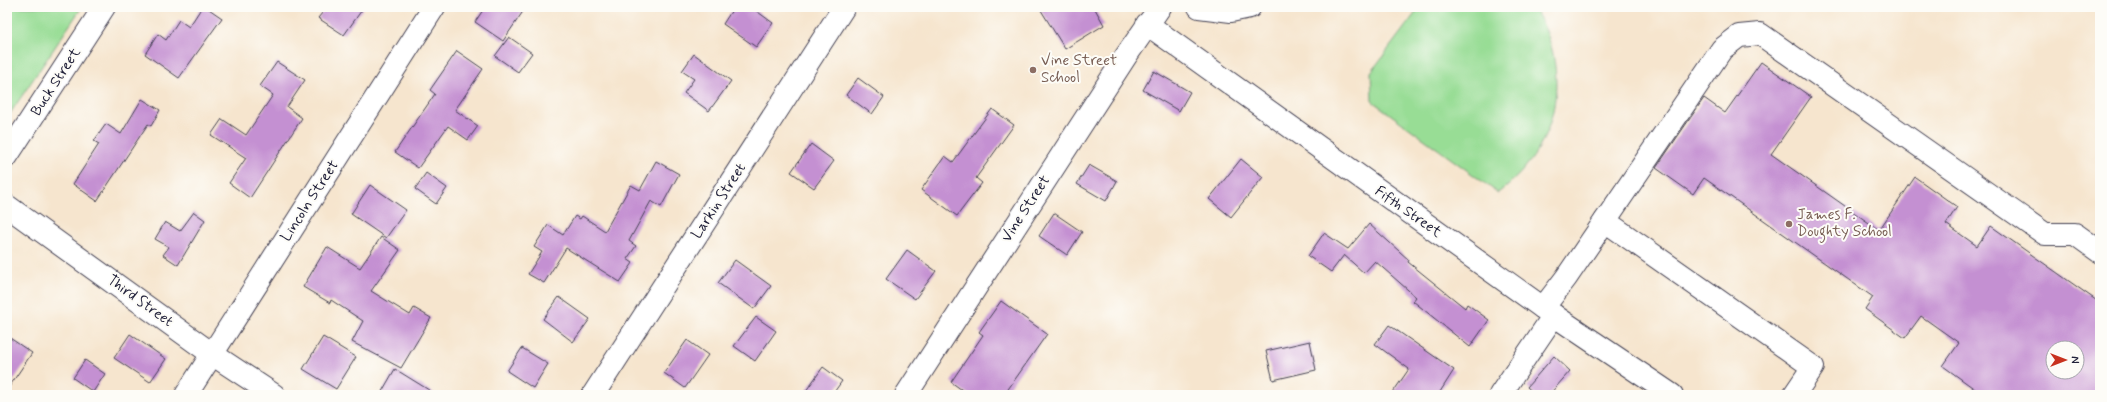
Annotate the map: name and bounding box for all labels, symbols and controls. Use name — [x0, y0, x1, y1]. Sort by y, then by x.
street label: Buck Street — [26, 44, 86, 120]
place label: Vine Street School — [1041, 51, 1117, 88]
marker: Vine Street School — [1028, 65, 1038, 75]
street label: Lincoln Street — [276, 157, 344, 245]
street label: Larkin Street — [687, 159, 751, 243]
street label: Vine Street — [997, 172, 1055, 246]
street label: Fifth Street — [1371, 182, 1446, 243]
place label: James F. Doughty School — [1797, 205, 1892, 243]
marker: James F. Doughty School — [1784, 219, 1794, 229]
street label: Third Street — [103, 270, 177, 332]
north arrow — [2045, 340, 2085, 380]
text: N — [2067, 356, 2081, 364]

